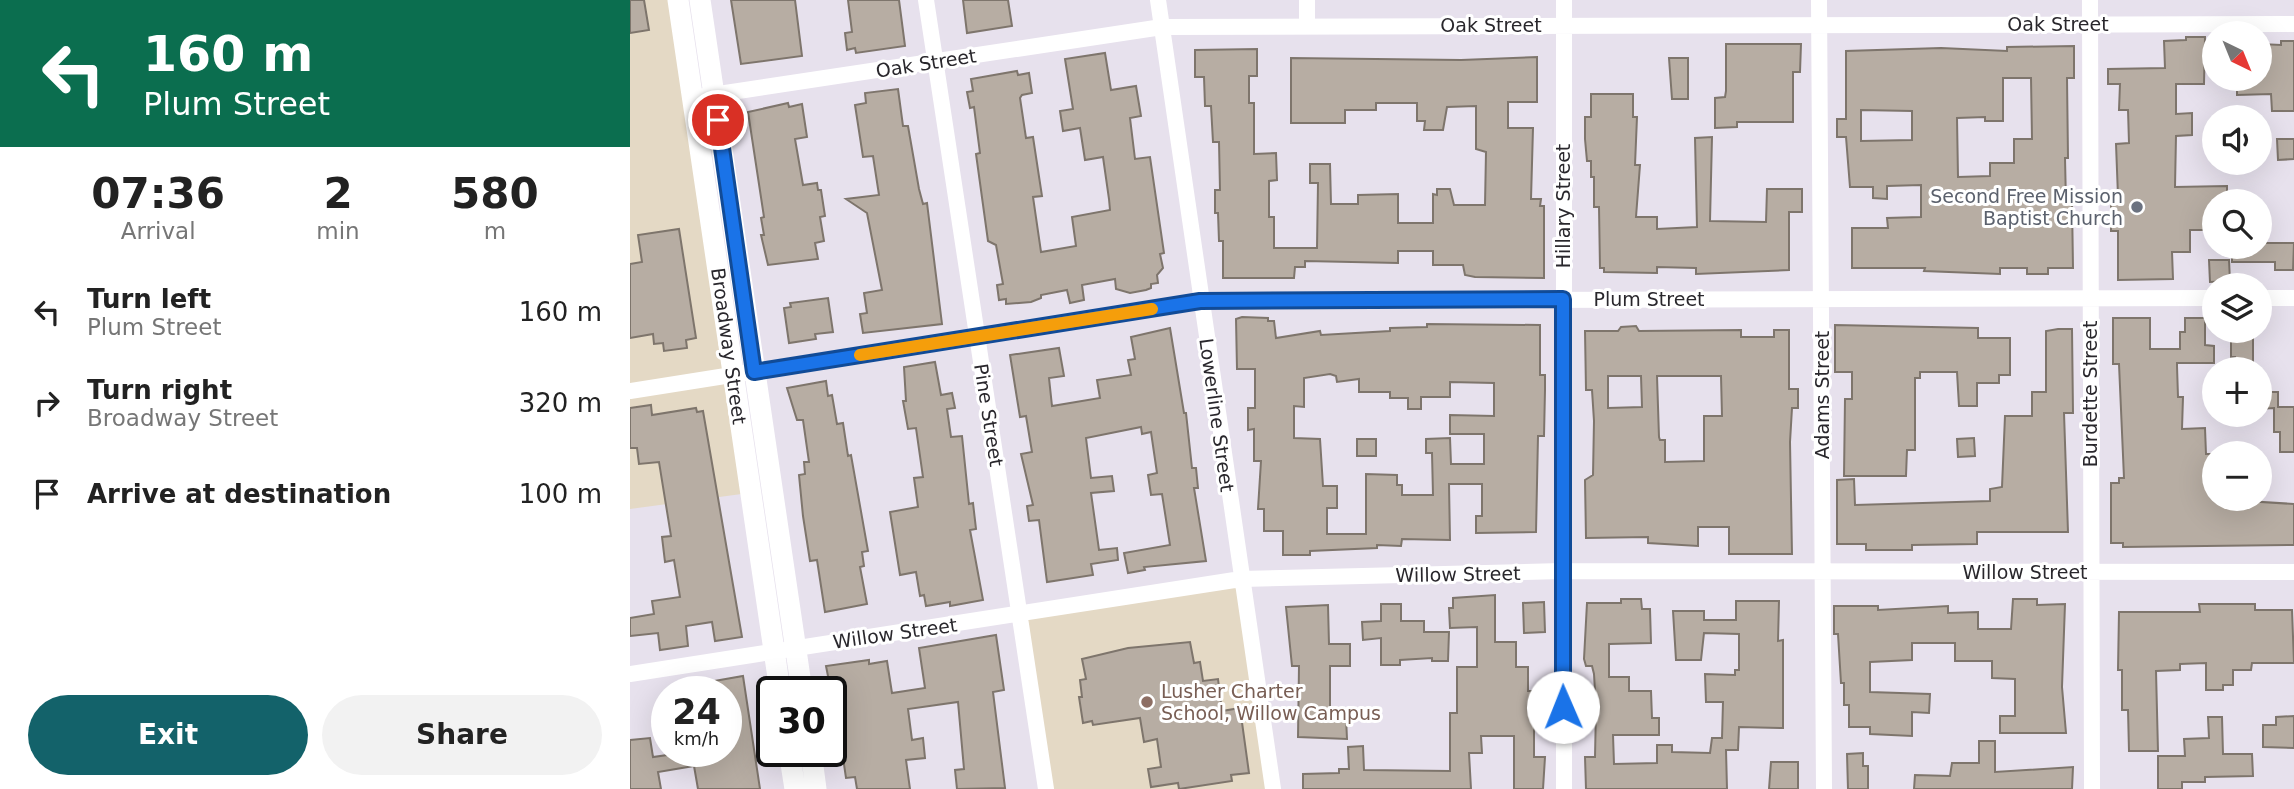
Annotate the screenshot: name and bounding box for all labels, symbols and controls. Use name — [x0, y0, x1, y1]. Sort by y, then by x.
street label: Oak Street — [2007, 13, 2109, 35]
street label: Oak Street — [1440, 14, 1542, 36]
north arrow — [2202, 21, 2272, 91]
map controls — [2202, 21, 2272, 511]
text: 160 m — [143, 26, 313, 83]
icon: left — [28, 28, 119, 119]
street label: Oak Street — [874, 44, 978, 82]
text: Plum Street — [143, 85, 330, 123]
pin — [688, 90, 748, 150]
icon: arrive — [699, 101, 737, 139]
button: sound — [2202, 105, 2272, 175]
street label: Hillary Street — [1552, 144, 1574, 268]
text: 07:36 — [91, 169, 225, 218]
text: 2 — [323, 169, 353, 218]
text: 580 — [451, 169, 539, 218]
place label: Second Free Mission Baptist Church — [1930, 185, 2123, 229]
button: search — [2202, 189, 2272, 259]
marker: Second Free Mission Baptist Church — [2129, 199, 2145, 215]
text: Arrival — [121, 218, 196, 244]
text: min — [316, 218, 360, 244]
text: m — [484, 218, 506, 244]
street label: Broadway Street — [707, 266, 751, 426]
button: layers — [2202, 273, 2272, 343]
text: Turn left — [87, 284, 211, 314]
street label: Plum Street — [1593, 288, 1705, 310]
icon: left — [28, 293, 66, 331]
text: 160 m — [519, 297, 602, 327]
text: Plum Street — [87, 314, 221, 340]
street label: Burdette Street — [2079, 321, 2101, 467]
street label: Adams Street — [1811, 331, 1833, 459]
street label: Lowerline Street — [1195, 337, 1239, 493]
button: + — [2202, 357, 2272, 427]
street label: Pine Street — [970, 362, 1008, 468]
text: Turn right — [87, 375, 232, 405]
icon: right — [28, 384, 66, 422]
text: 320 m — [519, 388, 602, 418]
text: Broadway Street — [87, 405, 278, 431]
button: − — [2202, 441, 2272, 511]
icon: arrive — [28, 475, 66, 513]
text: Arrive at destination — [87, 479, 391, 509]
text: 100 m — [519, 479, 602, 509]
street label: Willow Street — [1962, 561, 2088, 583]
street label: Willow Street — [1395, 562, 1521, 586]
street label: Willow Street — [831, 613, 959, 653]
position arrow — [1526, 670, 1600, 744]
speed limit sign: 30 — [756, 676, 847, 767]
place label: Lusher Charter School, Willow Campus — [1161, 680, 1381, 724]
text: 24 — [672, 692, 721, 732]
marker: Lusher Charter School, Willow Campus — [1139, 694, 1155, 710]
button: Exit — [28, 695, 308, 775]
button: Share — [322, 695, 602, 775]
text: km/h — [674, 728, 719, 749]

